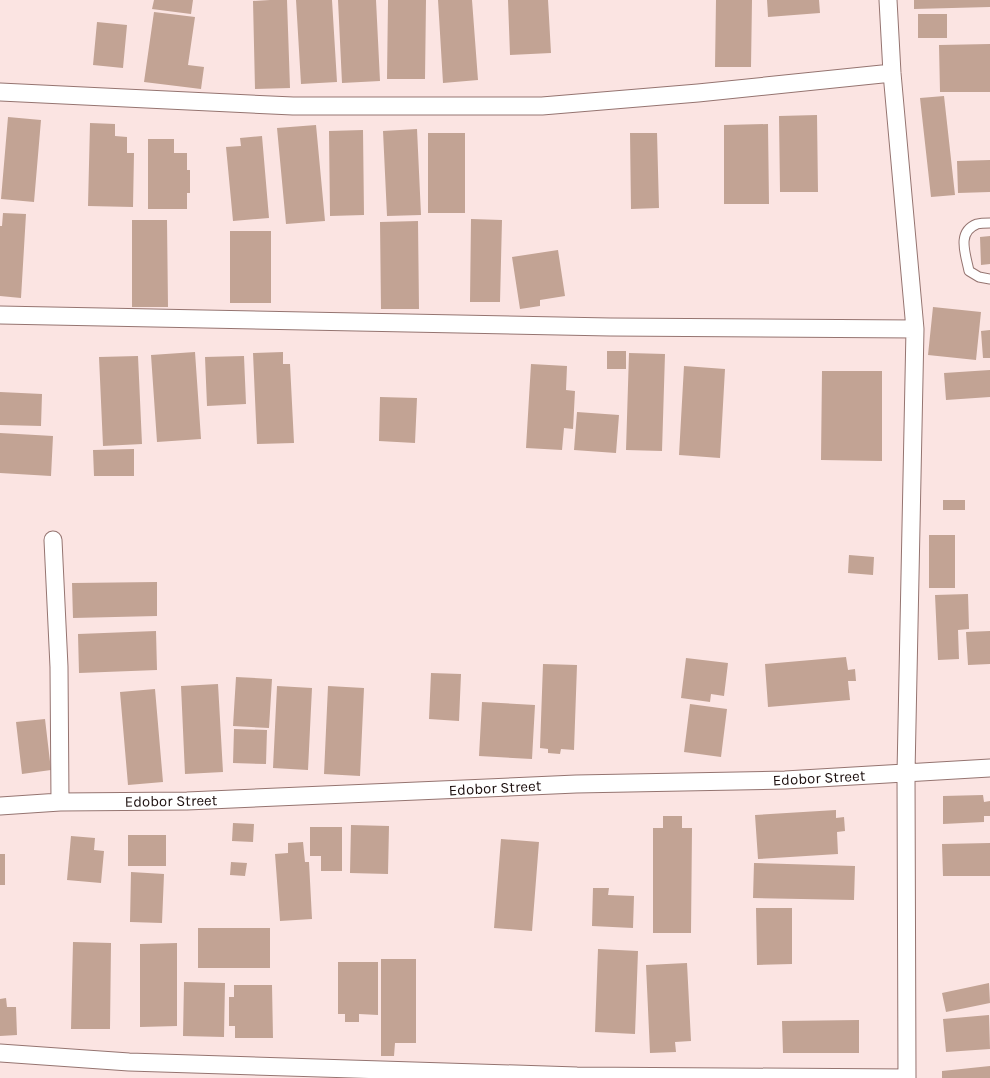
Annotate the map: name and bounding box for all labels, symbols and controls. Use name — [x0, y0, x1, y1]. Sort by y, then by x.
street label: Edobor Street — [772, 767, 866, 789]
street label: Edobor Street — [448, 777, 542, 799]
street label: Edobor Street — [124, 791, 218, 811]

